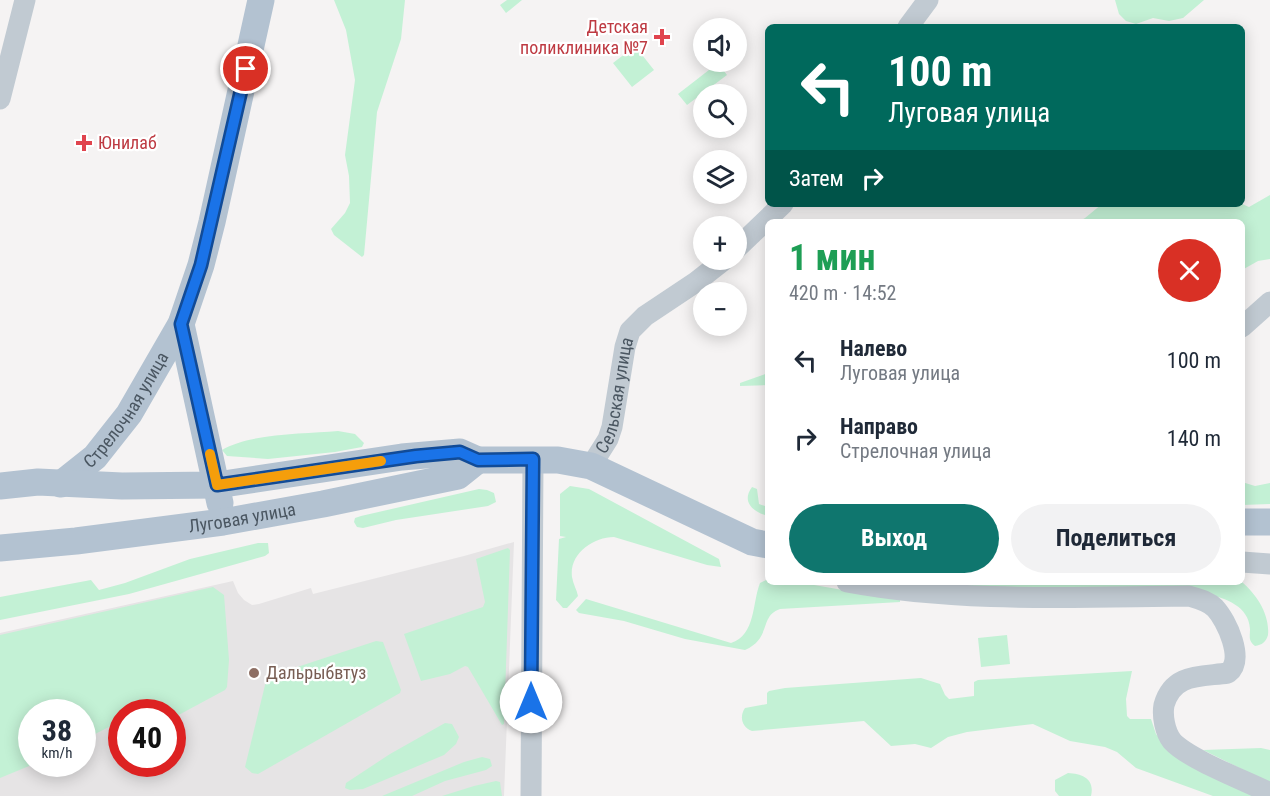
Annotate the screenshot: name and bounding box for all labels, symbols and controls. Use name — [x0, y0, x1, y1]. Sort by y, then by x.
place label: Детская поликлиника №7 — [520, 16, 648, 58]
map controls — [693, 18, 747, 336]
button: sound — [693, 18, 747, 72]
marker: Детская поликлиника №7 — [653, 28, 671, 46]
pin — [220, 43, 271, 94]
text: 100 m — [888, 47, 993, 96]
icon: left — [789, 48, 867, 126]
icon: arrive — [229, 52, 262, 85]
button: search — [693, 84, 747, 138]
text: Луговая улица — [888, 97, 1050, 129]
place label: Юнилаб — [98, 132, 157, 153]
marker: Юнилаб — [75, 134, 93, 152]
button: layers — [693, 150, 747, 204]
icon: right — [856, 162, 889, 195]
text: Затем — [789, 166, 844, 191]
button: + — [693, 216, 747, 270]
text: 1 мин — [789, 237, 875, 279]
button: close — [1158, 239, 1221, 302]
text: 420 m · 14:52 — [789, 281, 896, 305]
button: − — [693, 282, 747, 336]
street label: Сельская улица — [591, 335, 637, 457]
text: Налево — [840, 336, 907, 361]
icon: left — [789, 344, 822, 377]
street label: Стрелочная улица — [79, 348, 173, 472]
text: 100 m — [1167, 348, 1221, 373]
text: Луговая улица — [840, 361, 960, 385]
text: Направо — [840, 414, 918, 439]
icon: right — [789, 422, 822, 455]
text: 140 m — [1167, 426, 1221, 451]
text: Стрелочная улица — [840, 439, 991, 463]
street label: Луговая улица — [187, 498, 297, 536]
button: Выход — [789, 504, 999, 573]
button: Поделиться — [1011, 504, 1221, 573]
place label: Дальрыбвтуз — [266, 662, 366, 683]
marker: Дальрыбвтуз — [247, 666, 261, 680]
position arrow — [499, 670, 563, 734]
speed limit sign: 40 — [108, 699, 186, 777]
text: 38 — [42, 713, 72, 748]
text: km/h — [42, 744, 72, 762]

